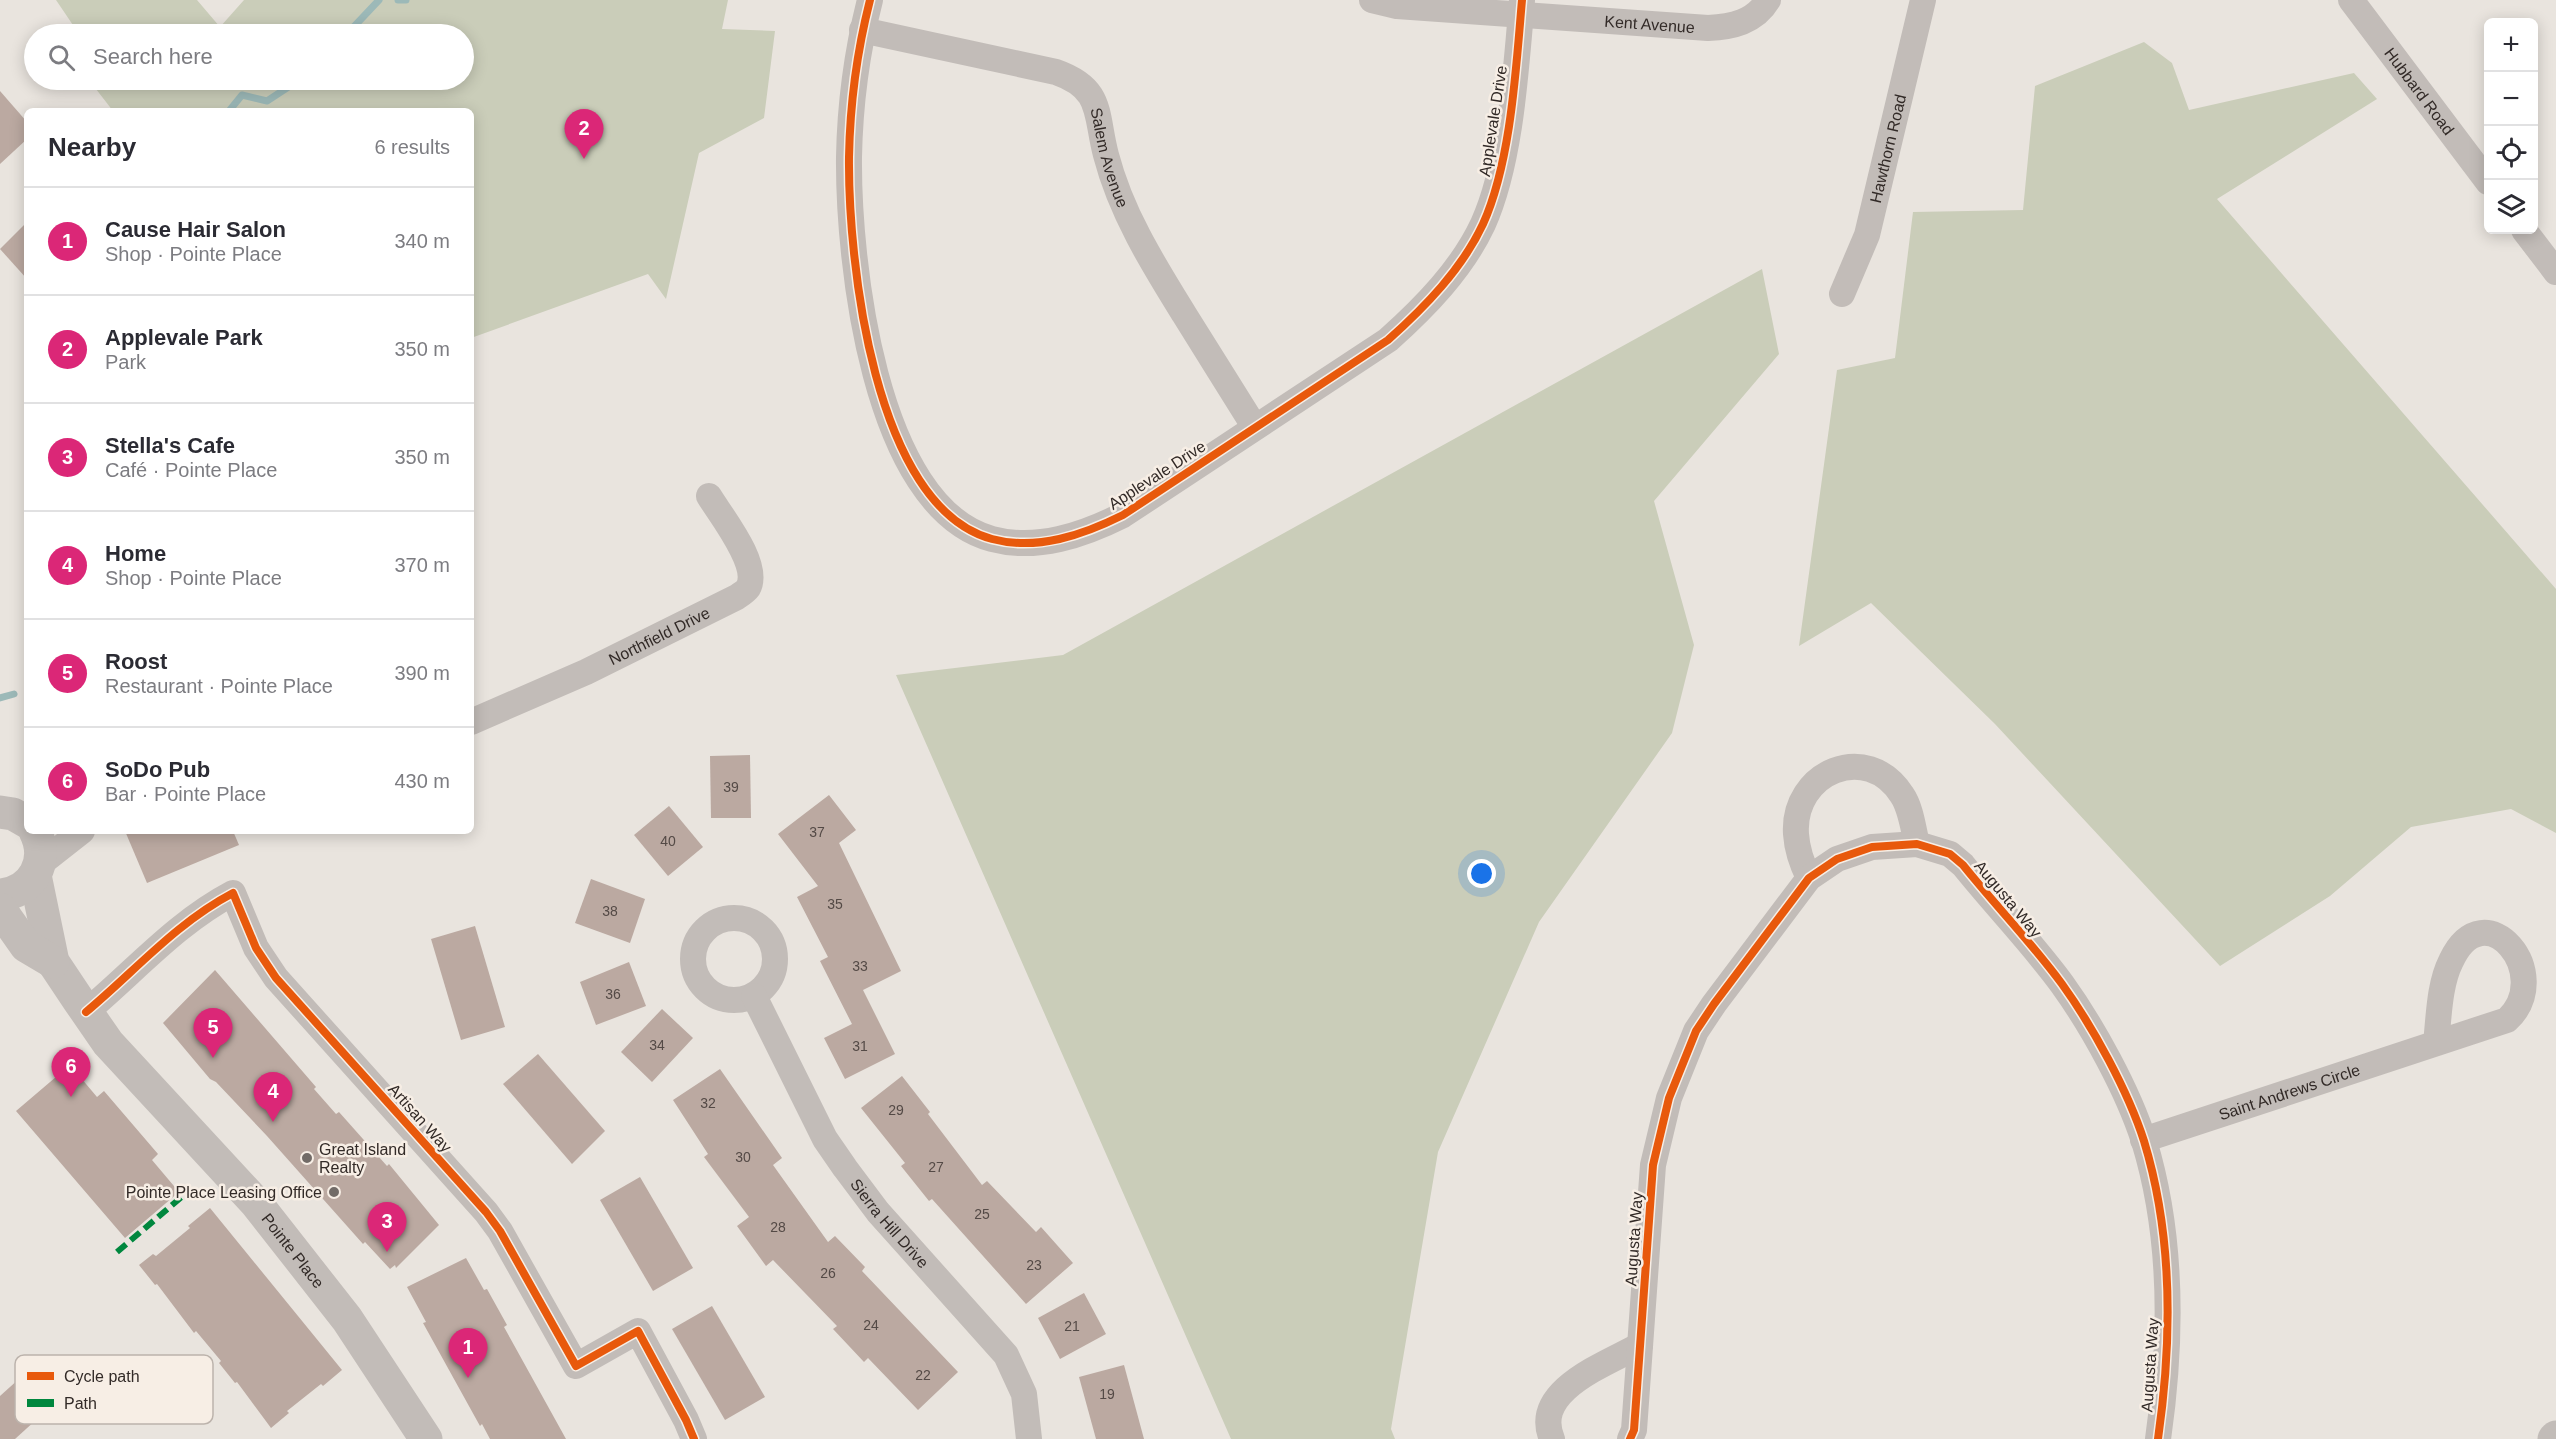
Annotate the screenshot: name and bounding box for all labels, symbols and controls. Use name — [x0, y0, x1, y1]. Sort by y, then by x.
street label: Kent Avenue — [1604, 12, 1695, 36]
map controls — [2484, 18, 2538, 234]
button: + — [2484, 18, 2538, 72]
search box — [24, 24, 474, 90]
icon: search — [45, 41, 78, 74]
text: Search here — [93, 44, 213, 69]
street label: Hubbard Road — [2381, 44, 2458, 138]
street label: Applevale Drive — [1476, 64, 1510, 178]
button: − — [2484, 72, 2538, 126]
street label: Hawthorn Road — [1866, 92, 1909, 205]
street label: Salem Avenue — [1088, 106, 1132, 210]
pin: 2 — [564, 110, 604, 159]
button: locate — [2484, 126, 2538, 180]
text: Nearby — [48, 132, 136, 162]
text: 6 results — [374, 136, 450, 158]
button: layers — [2484, 180, 2538, 234]
text: Cause Hair Salon — [105, 217, 286, 242]
text: 1 — [62, 230, 73, 252]
text: 340 m — [394, 230, 450, 252]
text: Shop · Pointe Place — [105, 243, 282, 265]
text: Applevale Park — [105, 325, 263, 350]
text: 2 — [62, 338, 73, 360]
text: 350 m — [394, 338, 450, 360]
text: Park — [105, 351, 146, 373]
text: Stella's Cafe — [105, 433, 235, 458]
street label: Applevale Drive — [1105, 437, 1209, 513]
text: 3 — [62, 446, 73, 468]
text: 350 m — [394, 446, 450, 468]
text: Café · Pointe Place — [105, 459, 277, 481]
text: Home — [105, 541, 166, 566]
text: 4 — [62, 554, 73, 576]
text: 370 m — [394, 554, 450, 576]
text: Shop · Pointe Place — [105, 567, 282, 589]
street label: Northfield Drive — [606, 604, 712, 668]
text: Roost — [105, 649, 167, 674]
text: 5 — [62, 662, 73, 684]
text: 390 m — [394, 662, 450, 684]
text: Restaurant · Pointe Place — [105, 675, 333, 697]
text: SoDo Pub — [105, 757, 210, 782]
text: 6 — [62, 770, 73, 792]
text: 430 m — [394, 770, 450, 792]
house number: 39 — [723, 779, 739, 795]
text: Bar · Pointe Place — [105, 783, 266, 805]
house number: 37 — [809, 824, 825, 840]
house number: 40 — [660, 833, 676, 849]
street label: Augusta Way — [1971, 857, 2045, 941]
your location — [1467, 859, 1496, 888]
house number: 35 — [827, 896, 843, 912]
house number: 38 — [602, 903, 618, 919]
house number: 33 — [852, 958, 868, 974]
house number: 36 — [605, 986, 621, 1002]
pin: 5 — [194, 1008, 232, 1058]
house number: 34 — [649, 1037, 665, 1053]
house number: 31 — [852, 1038, 868, 1054]
pin: 6 — [52, 1048, 90, 1097]
street label: Saint Andrews Circle — [2216, 1061, 2362, 1123]
pin: 4 — [254, 1072, 292, 1122]
street label: Artisan Way — [385, 1080, 455, 1156]
house number: 32 — [700, 1095, 716, 1111]
house number: 29 — [888, 1102, 904, 1118]
place label: Great Island Realty — [319, 1141, 406, 1176]
house number: 30 — [735, 1149, 751, 1165]
marker: Great Island Realty — [300, 1151, 314, 1165]
house number: 27 — [928, 1159, 944, 1175]
street label: Sierra Hill Drive — [848, 1175, 932, 1271]
place label: Pointe Place Leasing Office — [126, 1184, 322, 1201]
marker: Pointe Place Leasing Office — [327, 1185, 341, 1199]
street label: Augusta Way — [1622, 1191, 1646, 1287]
pin: 3 — [368, 1202, 406, 1252]
house number: 25 — [974, 1206, 990, 1222]
street label: Pointe Place — [259, 1210, 328, 1291]
house number: 28 — [770, 1219, 786, 1235]
house number: 23 — [1026, 1257, 1042, 1273]
house number: 26 — [820, 1265, 836, 1281]
house number: 24 — [863, 1317, 879, 1333]
street label: Augusta Way — [2138, 1317, 2162, 1413]
house number: 21 — [1064, 1318, 1080, 1334]
pin: 1 — [448, 1328, 488, 1378]
legend — [15, 1355, 213, 1424]
house number: 22 — [915, 1367, 931, 1383]
text: Cycle path — [64, 1368, 140, 1385]
house number: 19 — [1099, 1386, 1115, 1402]
text: Path — [64, 1395, 97, 1412]

